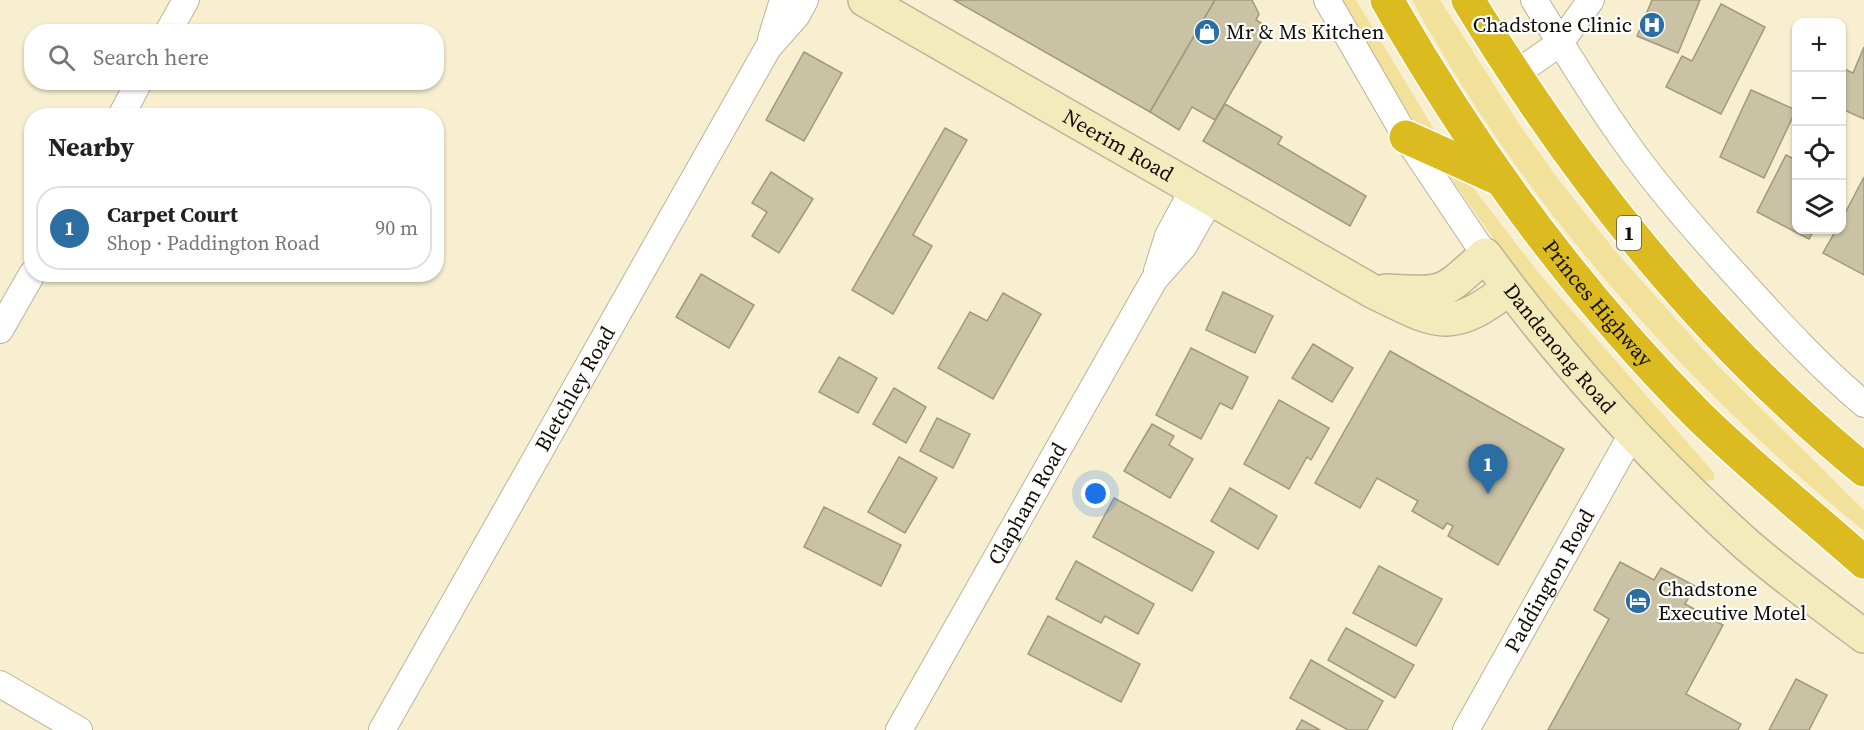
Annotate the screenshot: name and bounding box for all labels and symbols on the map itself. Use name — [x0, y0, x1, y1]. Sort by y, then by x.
place label: Chadstone Clinic — [1473, 10, 1632, 39]
hospital icon: Chadstone Clinic — [1637, 10, 1667, 40]
shop icon: Mr & Ms Kitchen — [1192, 17, 1222, 47]
place label: Mr & Ms Kitchen — [1226, 17, 1385, 46]
street label: Neerim Road — [1058, 102, 1179, 188]
road number: 1 — [1617, 216, 1641, 250]
street label: Princes Highway — [1536, 234, 1660, 373]
street label: Dandenong Road — [1497, 277, 1623, 420]
street label: Bletchley Road — [528, 321, 622, 456]
street label: Clapham Road — [981, 437, 1073, 570]
pin: 1 — [1468, 444, 1508, 494]
your location — [1081, 479, 1110, 508]
street label: Paddington Road — [1497, 503, 1601, 658]
place label: Chadstone Executive Motel — [1658, 574, 1806, 627]
hotel icon: Chadstone Executive Motel — [1623, 586, 1653, 616]

